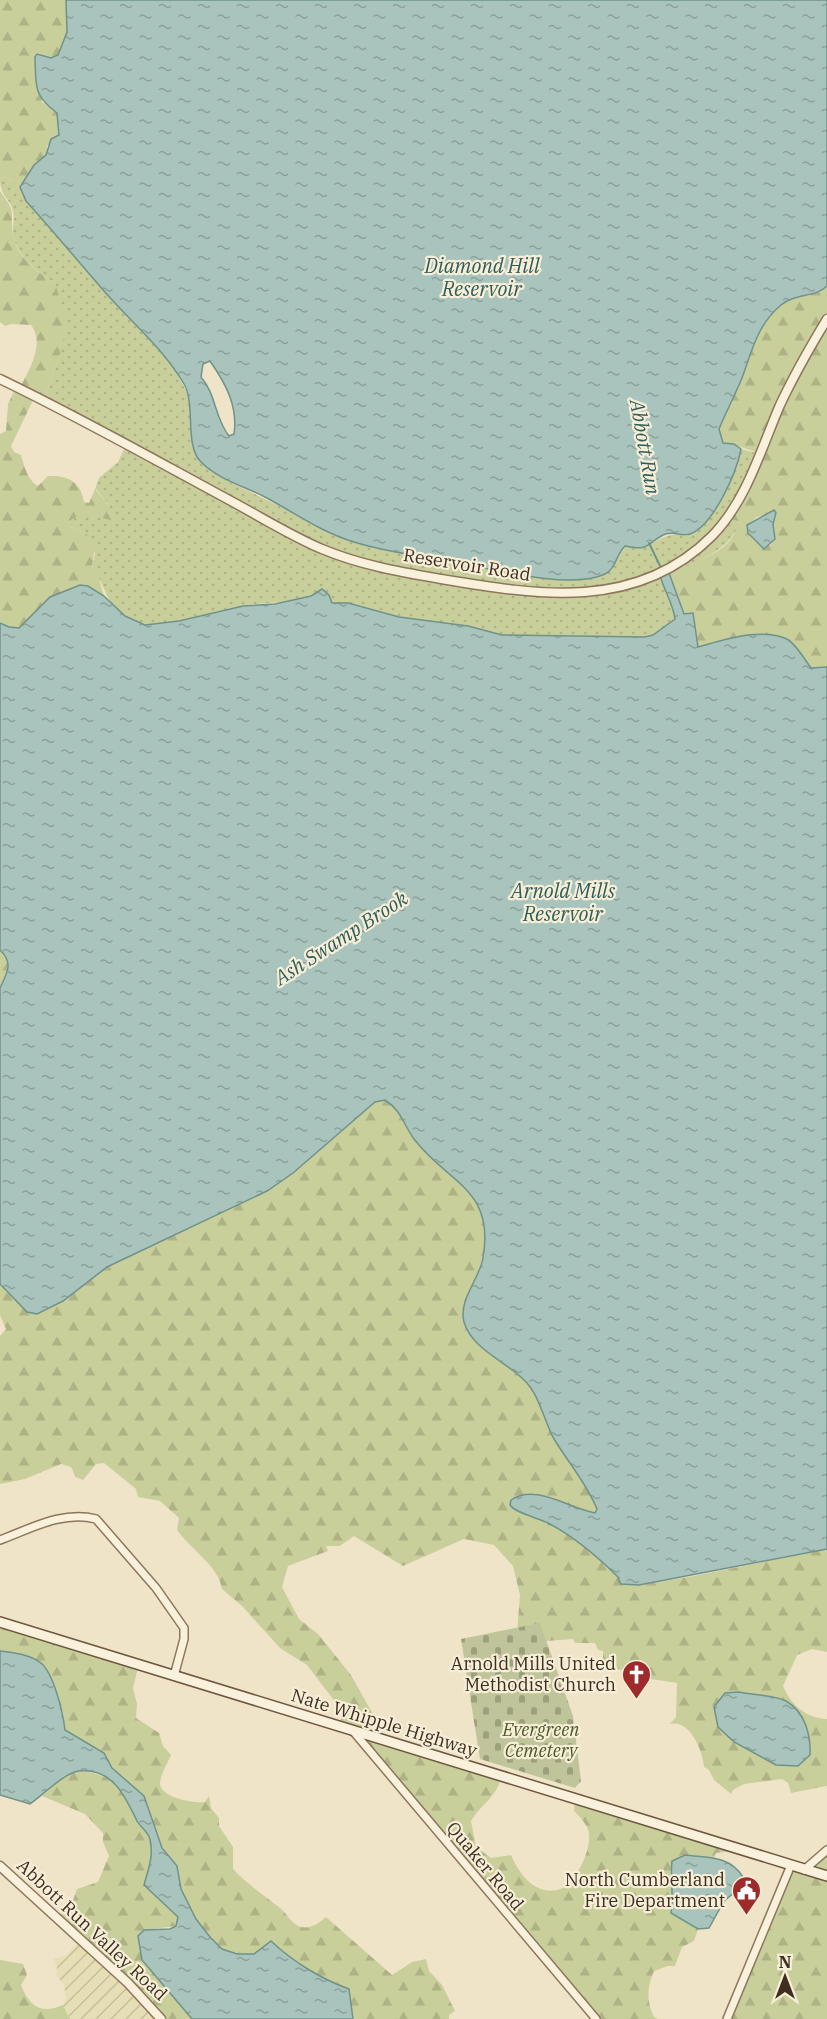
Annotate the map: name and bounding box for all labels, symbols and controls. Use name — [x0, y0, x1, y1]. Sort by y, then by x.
water label: Diamond Hill Reservoir — [423, 252, 540, 302]
water label: Abbott Run — [623, 395, 667, 497]
street label: Reservoir Road — [402, 543, 533, 586]
water label: Arnold Mills Reservoir — [509, 877, 616, 927]
water label: Ash Swamp Brook — [267, 884, 413, 992]
place label: Arnold Mills United Methodist Church — [451, 1652, 616, 1696]
church icon: Arnold Mills United Methodist Church — [621, 1658, 653, 1700]
street label: Nate Whipple Highway — [288, 1683, 480, 1762]
park label: Evergreen Cemetery — [502, 1718, 580, 1762]
street label: Quaker Road — [442, 1817, 529, 1915]
street label: Abbott Run Valley Road — [12, 1854, 172, 2005]
place label: North Cumberland Fire Department — [565, 1868, 725, 1912]
public building icon: North Cumberland Fire Department — [730, 1874, 762, 1916]
north arrow — [755, 1947, 815, 2007]
text: N — [779, 1952, 791, 1972]

